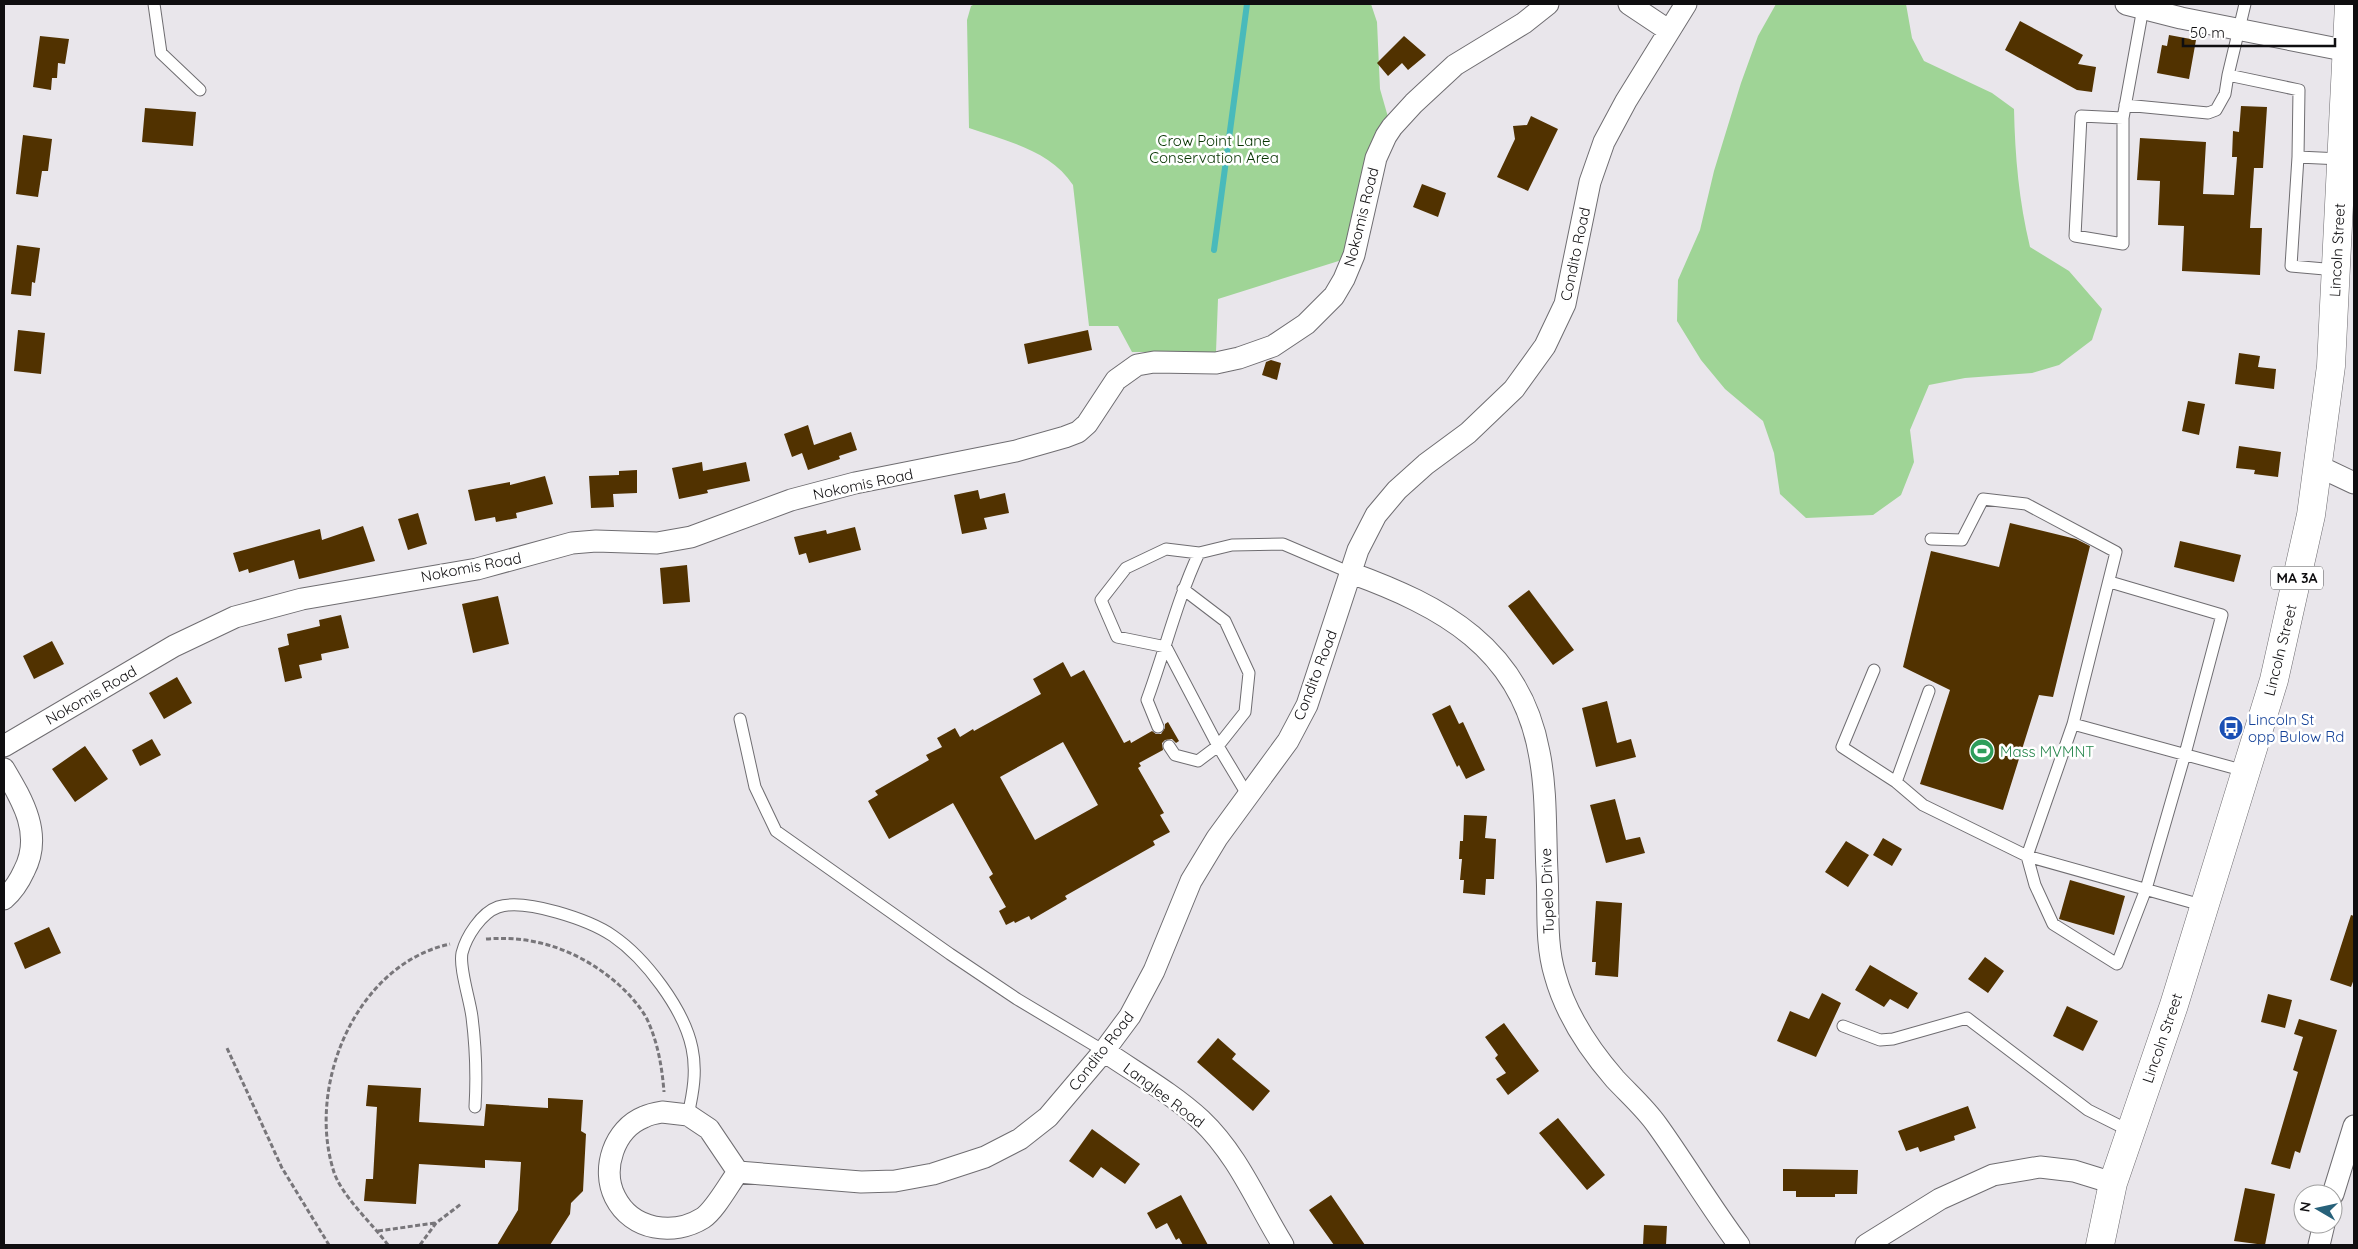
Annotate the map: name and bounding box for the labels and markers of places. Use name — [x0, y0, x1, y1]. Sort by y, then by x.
place label: Lincoln St opp Bulow Rd — [2248, 710, 2344, 746]
bus stop icon: Lincoln St opp Bulow Rd — [2218, 715, 2244, 741]
sports icon: Mass MVMNT — [1969, 738, 1995, 764]
place label: Mass MVMNT — [2000, 742, 2094, 761]

